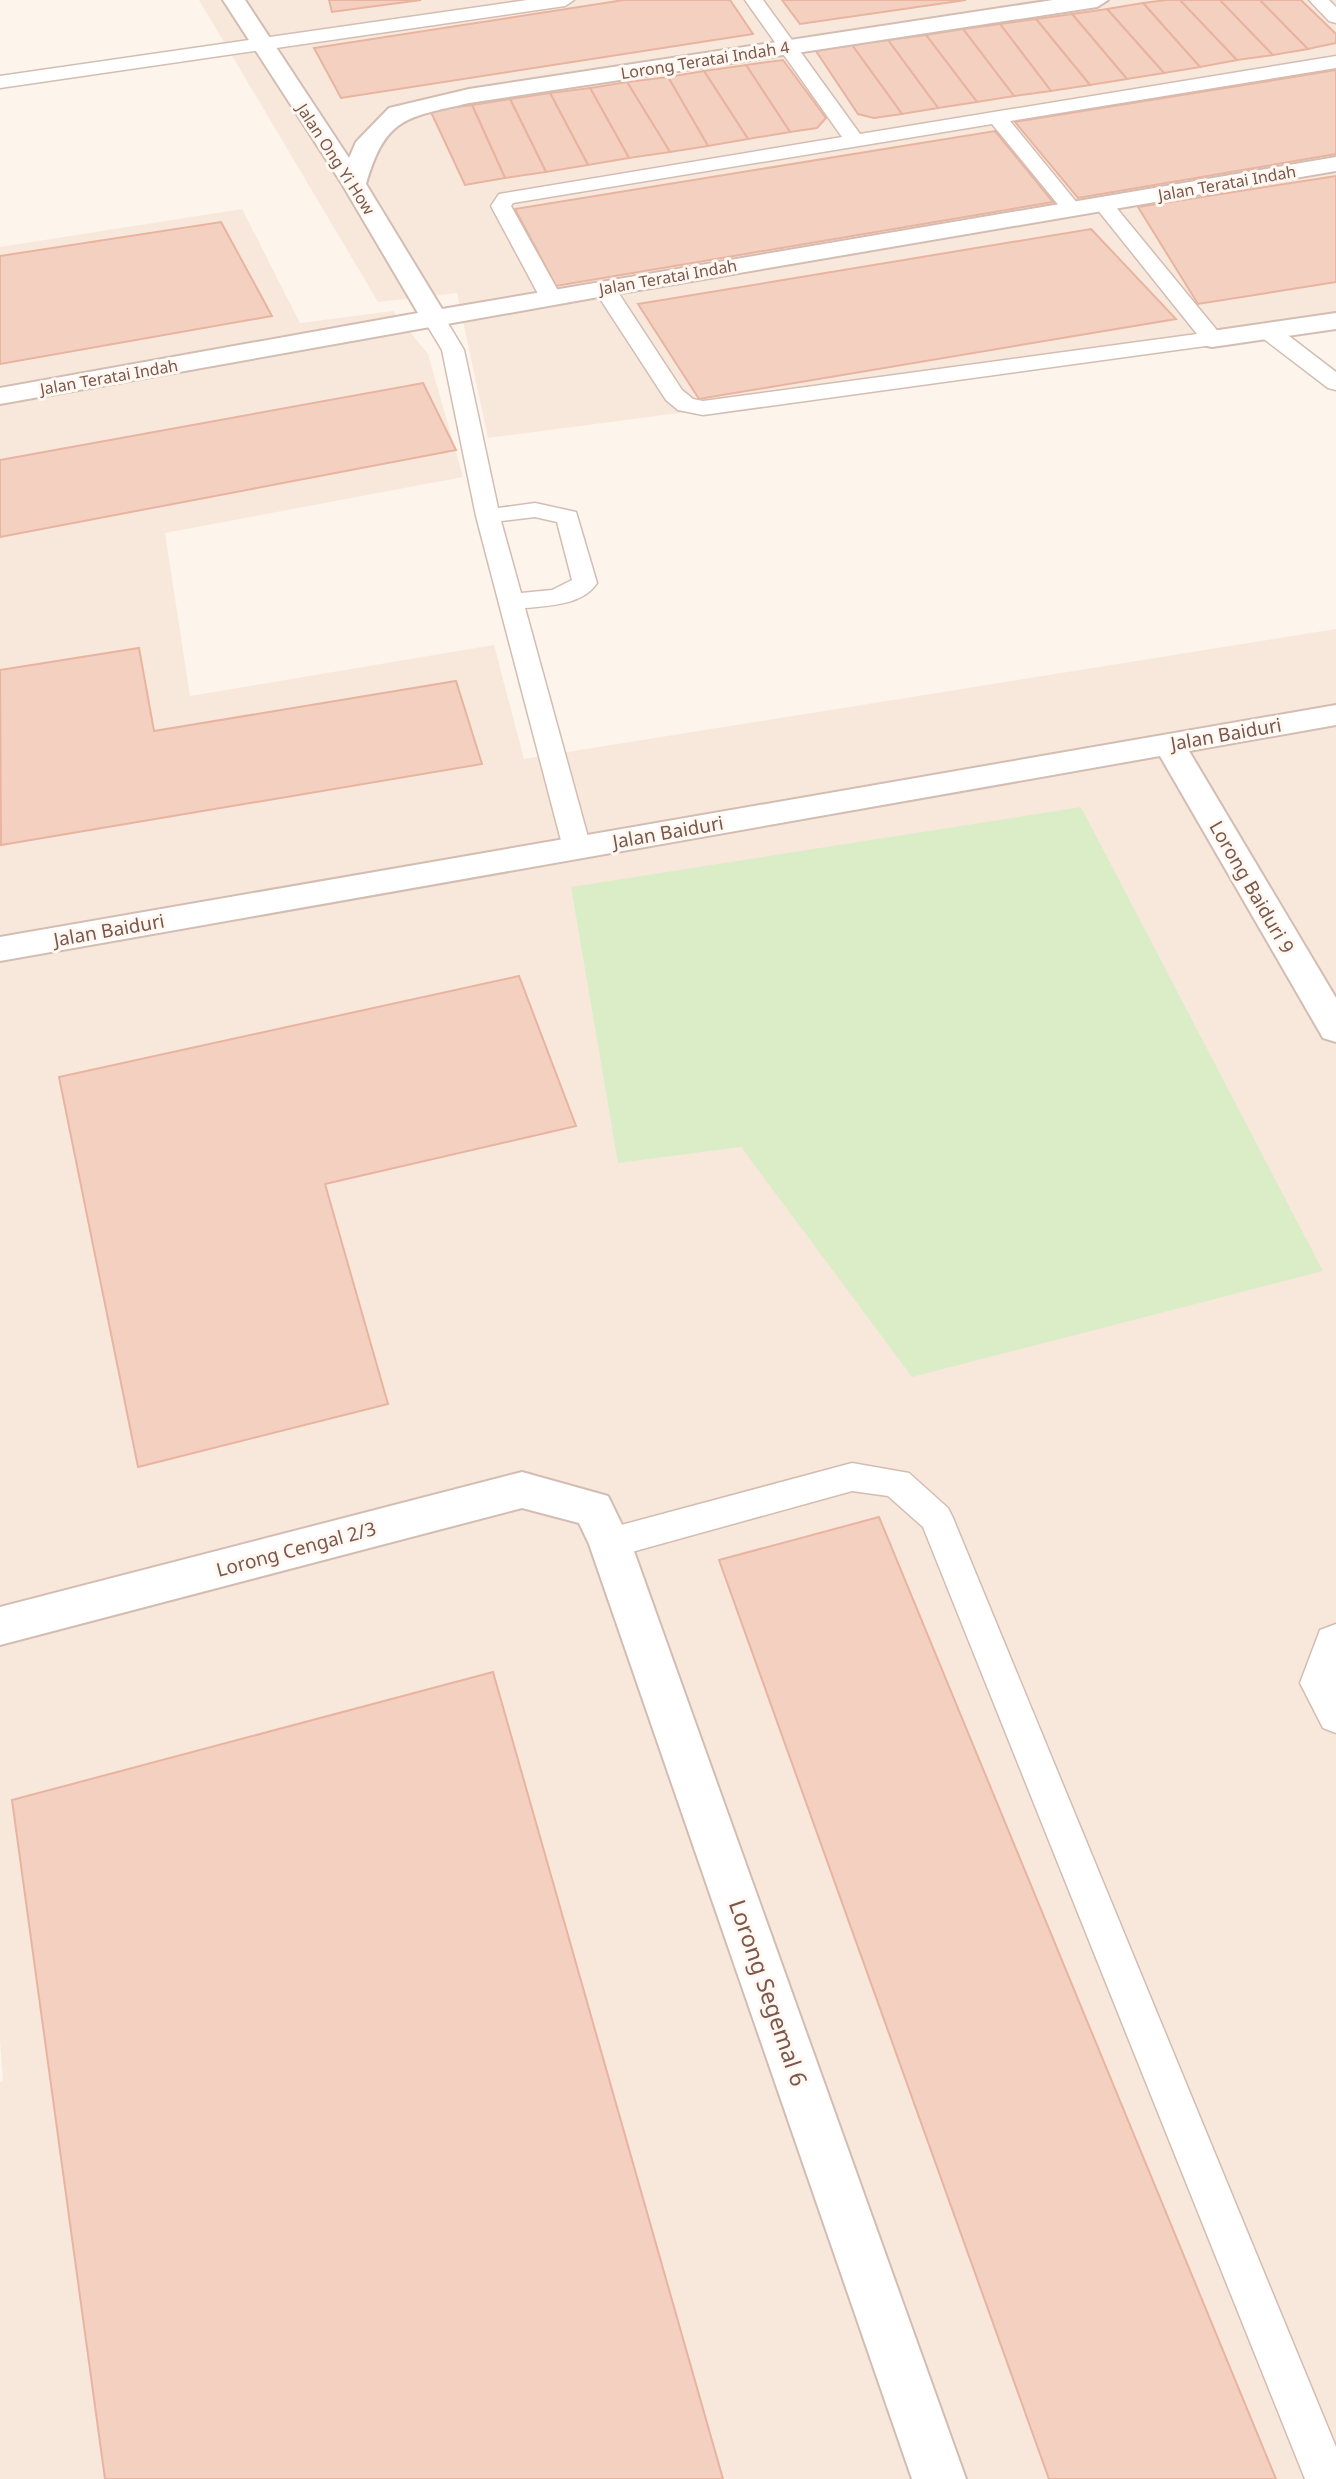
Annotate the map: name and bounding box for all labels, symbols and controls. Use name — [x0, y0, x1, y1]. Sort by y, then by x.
street label: Lorong Teratai Indah 4 — [619, 36, 791, 84]
street label: Jalan Ong Yi How — [291, 98, 380, 219]
street label: Jalan Teratai Indah — [1154, 160, 1298, 206]
street label: Jalan Teratai Indah — [595, 254, 739, 300]
street label: Jalan Teratai Indah — [36, 354, 180, 400]
street label: Jalan Baiduri — [1167, 711, 1283, 757]
street label: Jalan Baiduri — [609, 809, 725, 855]
street label: Lorong Baiduri 9 — [1204, 816, 1300, 958]
street label: Jalan Baiduri — [50, 907, 166, 953]
street label: Lorong Cengal 2/3 — [213, 1515, 379, 1583]
street label: Lorong Segemal 6 — [722, 1895, 816, 2090]

